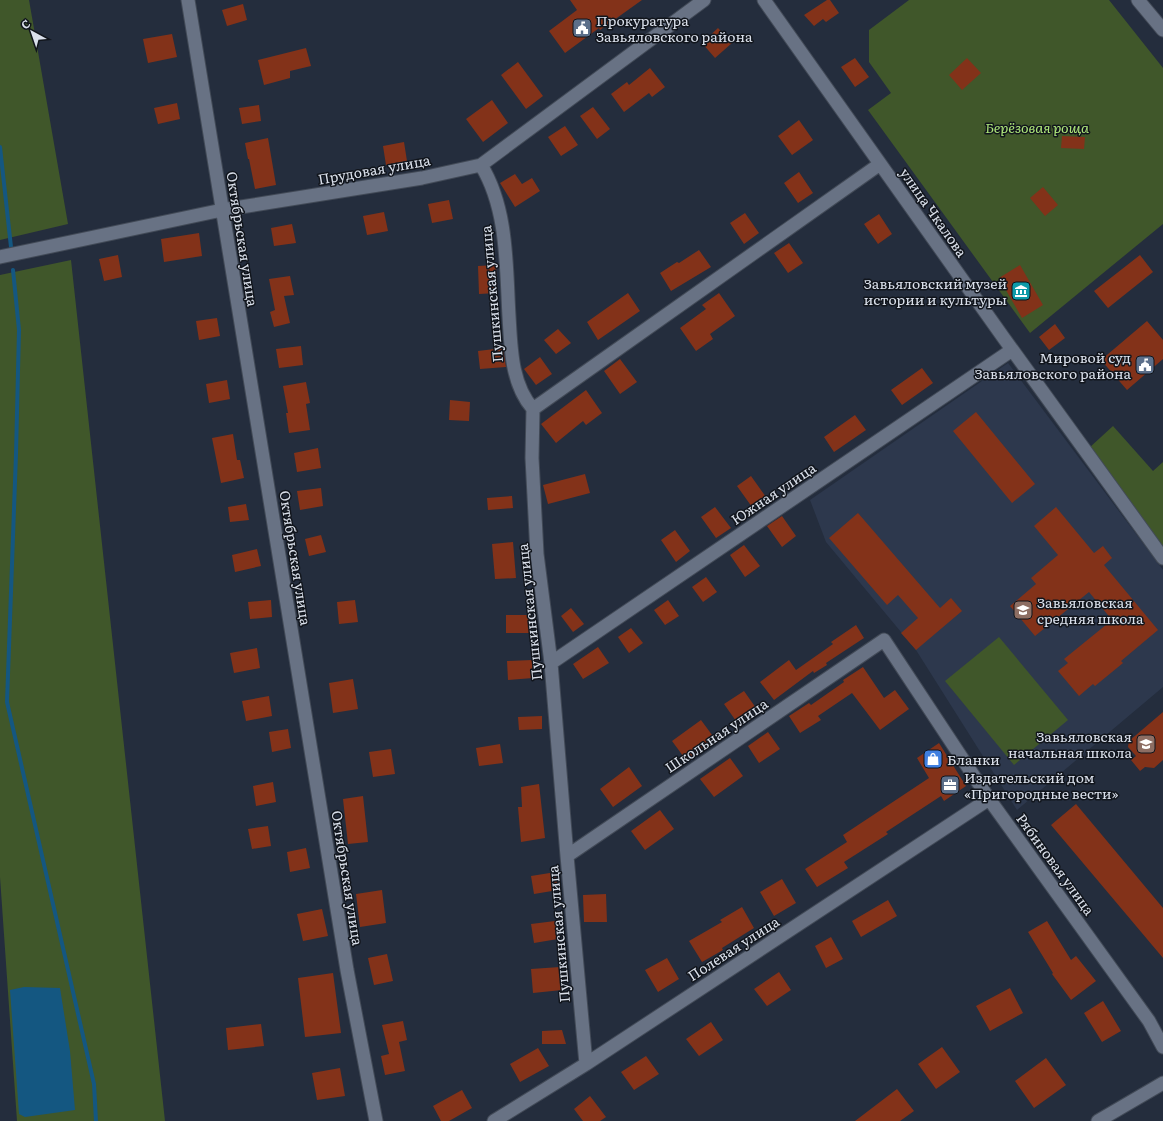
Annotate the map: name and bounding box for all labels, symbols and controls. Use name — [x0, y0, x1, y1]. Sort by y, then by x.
place label: Прокуратура Завьяловского района — [596, 10, 753, 46]
north arrow — [12, 12, 52, 52]
text: С — [17, 15, 33, 32]
public building icon: Прокуратура Завьяловского района — [571, 17, 593, 39]
park label: Берёзовая роща — [985, 117, 1089, 137]
street label: Прудовая улица — [316, 149, 432, 189]
street label: улица Чкалова — [896, 163, 973, 261]
street label: Октябрьская улица — [222, 170, 264, 308]
street label: Пушкинская улица — [475, 224, 507, 363]
place label: Завьяловский музей истории и культуры — [864, 273, 1007, 309]
museum icon: Завьяловский музей истории и культуры — [1010, 280, 1032, 302]
place label: Мировой суд Завьяловского района — [974, 347, 1131, 383]
public building icon: Мировой суд Завьяловского района — [1134, 354, 1156, 376]
street label: Южная улица — [727, 457, 820, 529]
street label: Октябрьская улица — [275, 489, 317, 627]
street label: Пушкинская улица — [512, 542, 546, 682]
place label: Завьяловская средняя школа — [1037, 592, 1144, 628]
school or university icon: Завьяловская средняя школа — [1012, 599, 1034, 621]
street label: Школьная улица — [661, 693, 772, 777]
place label: Завьяловская начальная школа — [1008, 726, 1132, 762]
school or university icon: Завьяловская начальная школа — [1135, 733, 1157, 755]
shop icon: Бланки — [922, 748, 944, 770]
place label: Бланки — [947, 749, 1000, 769]
place label: Издательский дом «Пригородные вести» — [964, 767, 1119, 803]
office icon: Издательский дом «Пригородные вести» — [939, 774, 961, 796]
street label: Октябрьская улица — [327, 809, 369, 947]
street label: Рябиновая улица — [1012, 809, 1100, 919]
street label: Пушкинская улица — [542, 864, 574, 1003]
street label: Полевая улица — [683, 911, 783, 985]

